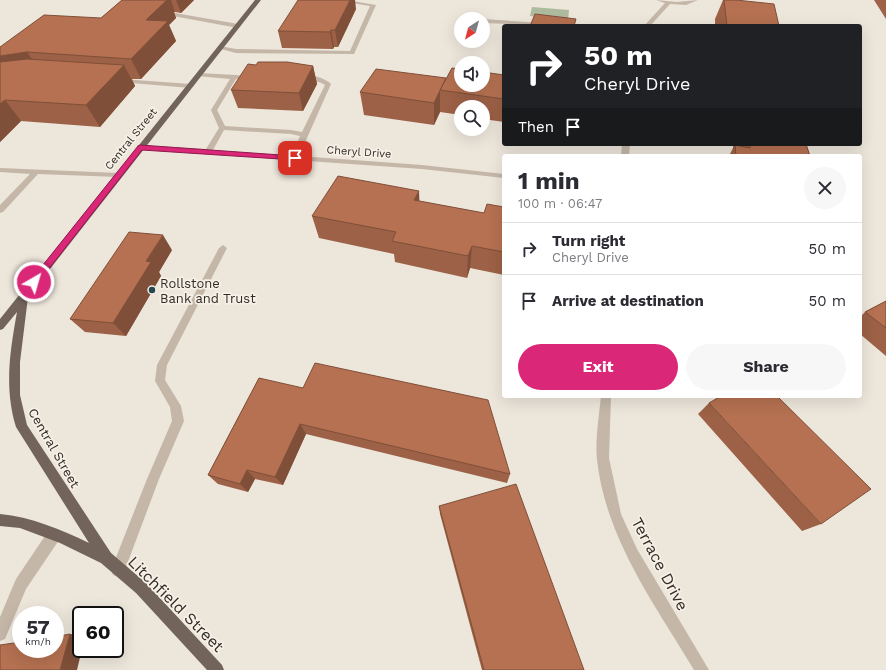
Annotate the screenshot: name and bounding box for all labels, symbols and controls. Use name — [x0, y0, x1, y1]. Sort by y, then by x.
north arrow — [454, 12, 490, 48]
map controls — [454, 12, 490, 136]
text: 50 m — [584, 39, 653, 72]
icon: right — [518, 40, 570, 92]
button: sound — [454, 56, 490, 92]
text: Cheryl Drive — [584, 73, 690, 94]
button: search — [454, 100, 490, 136]
street label: Central Street — [102, 105, 160, 172]
icon: arrive — [562, 116, 584, 138]
text: Then — [518, 118, 554, 136]
pin — [278, 141, 312, 175]
street label: Cheryl Drive — [326, 143, 392, 161]
icon: arrive — [284, 147, 306, 169]
text: 1 min — [518, 167, 580, 195]
button: close — [804, 167, 846, 209]
text: 100 m · 06:47 — [518, 196, 602, 211]
text: Turn right — [552, 232, 625, 250]
icon: right — [518, 238, 540, 260]
text: 50 m — [809, 240, 846, 258]
text: Cheryl Drive — [552, 250, 629, 265]
position arrow — [13, 261, 55, 303]
place label: Rollstone Bank and Trust — [160, 276, 256, 306]
marker: Rollstone Bank and Trust — [147, 285, 157, 295]
icon: arrive — [518, 290, 540, 312]
text: Arrive at destination — [552, 292, 704, 310]
text: 50 m — [809, 292, 846, 310]
button: Exit — [518, 344, 678, 390]
button: Share — [686, 344, 846, 390]
street label: Central Street — [25, 406, 83, 491]
street label: Terrace Drive — [628, 514, 692, 614]
street label: Litchfield Street — [124, 552, 228, 656]
speed limit sign: 60 — [72, 606, 124, 658]
text: 57 — [26, 615, 50, 639]
text: km/h — [25, 636, 51, 647]

